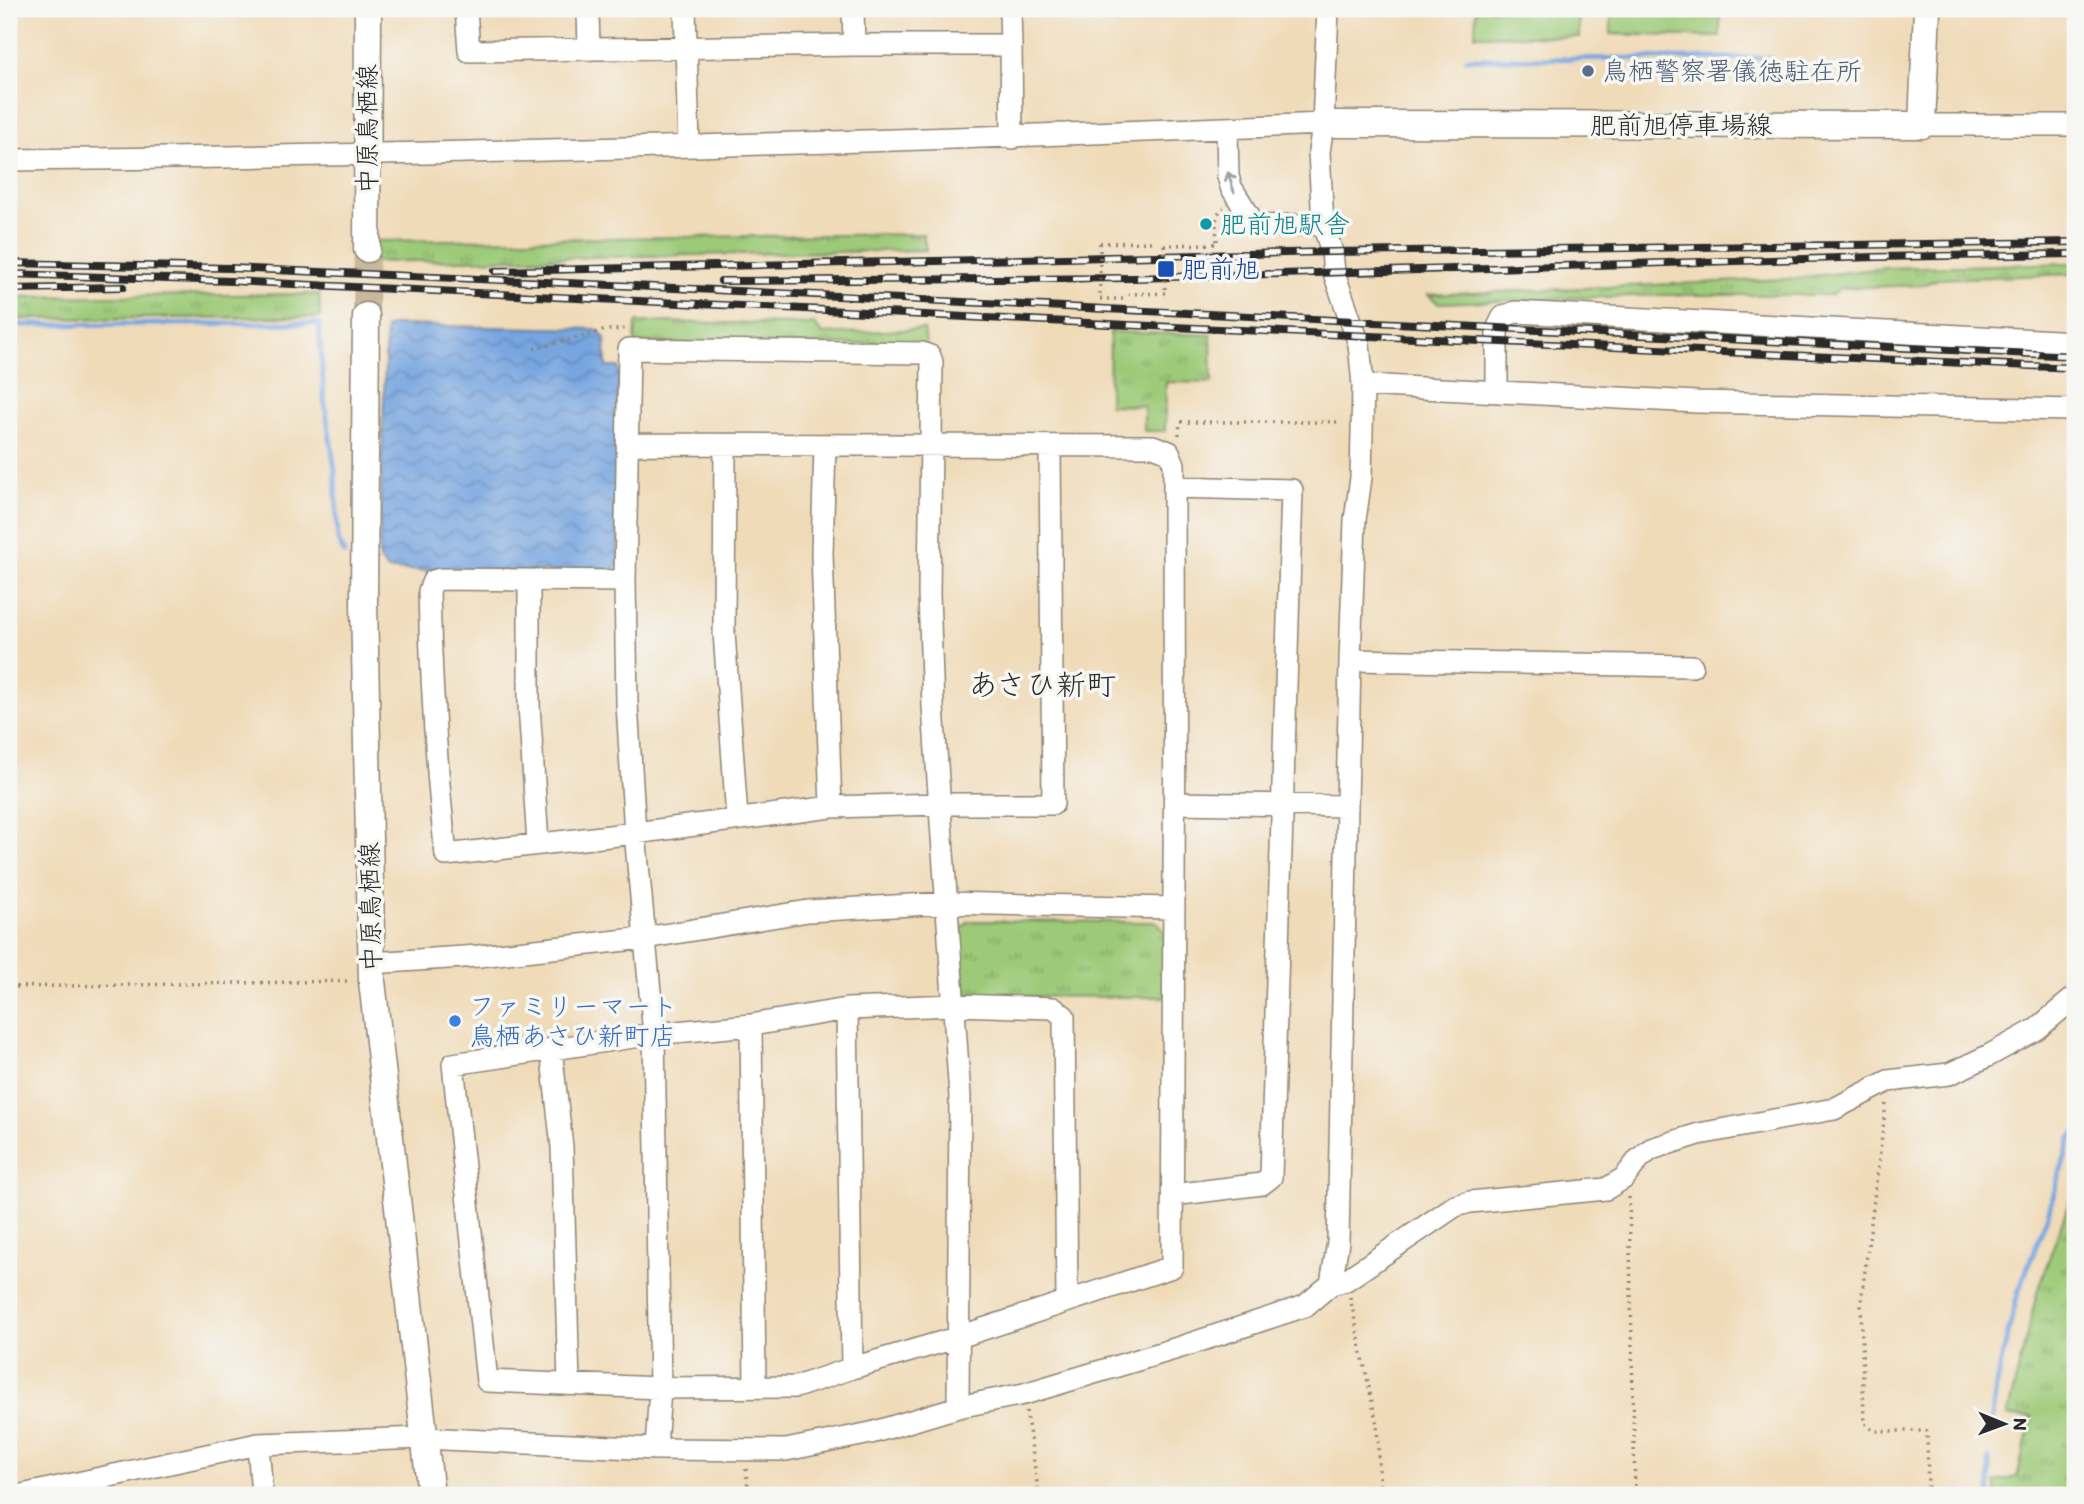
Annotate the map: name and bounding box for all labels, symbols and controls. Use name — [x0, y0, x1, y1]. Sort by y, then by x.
place label: 鳥栖警察署儀徳駐在所 — [1602, 55, 1862, 87]
marker: 鳥栖警察署儀徳駐在所 — [1580, 63, 1596, 79]
street label: 中原鳥栖線 — [351, 64, 383, 194]
street label: 肥前旭停車場線 — [1590, 109, 1772, 141]
one-way arrow — [1224, 171, 1237, 193]
place label: 肥前旭駅舎 — [1220, 208, 1350, 240]
marker: 肥前旭駅舎 — [1198, 216, 1214, 232]
place label: 肥前旭 — [1182, 253, 1260, 285]
marker: 肥前旭 — [1156, 259, 1176, 279]
district label: あさひ新町 — [968, 666, 1116, 703]
street label: 中原鳥栖線 — [353, 842, 387, 972]
place label: ファミリーマート 鳥栖あさひ新町店 — [469, 990, 678, 1052]
marker: ファミリーマート 鳥栖あさひ新町店 — [447, 1013, 463, 1029]
north arrow — [1968, 1388, 2038, 1458]
text: N — [2009, 1418, 2032, 1431]

